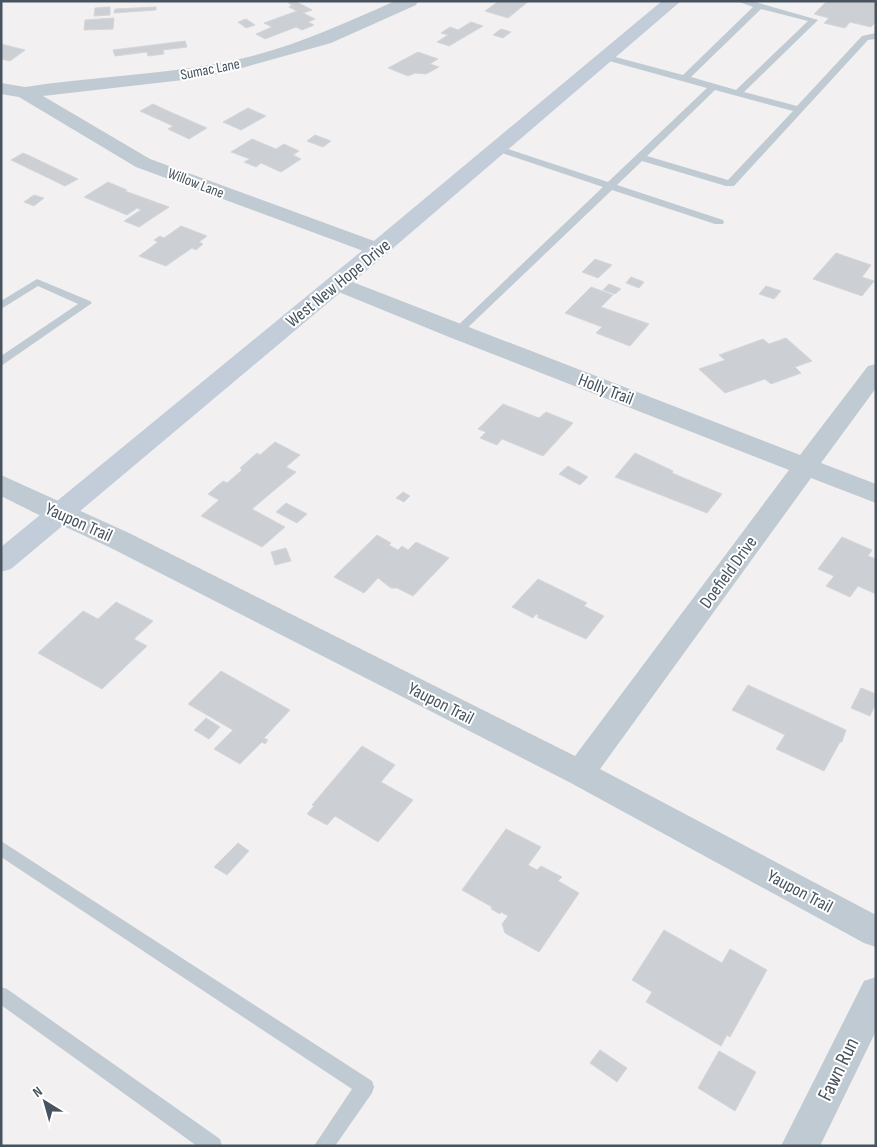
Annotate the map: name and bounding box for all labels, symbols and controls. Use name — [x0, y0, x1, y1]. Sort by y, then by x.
street label: Sumac Lane — [179, 54, 241, 85]
street label: Willow Lane — [165, 164, 227, 203]
street label: West New Hope Drive — [282, 235, 395, 332]
street label: Holly Trail — [575, 369, 636, 410]
street label: Yaupon Trail — [42, 498, 116, 547]
street label: Doefield Drive — [695, 532, 762, 612]
street label: Yaupon Trail — [404, 678, 477, 729]
street label: Yaupon Trail — [763, 865, 836, 917]
street label: Fawn Run — [812, 1034, 864, 1105]
north arrow — [20, 1077, 70, 1127]
text: N — [29, 1083, 46, 1101]

